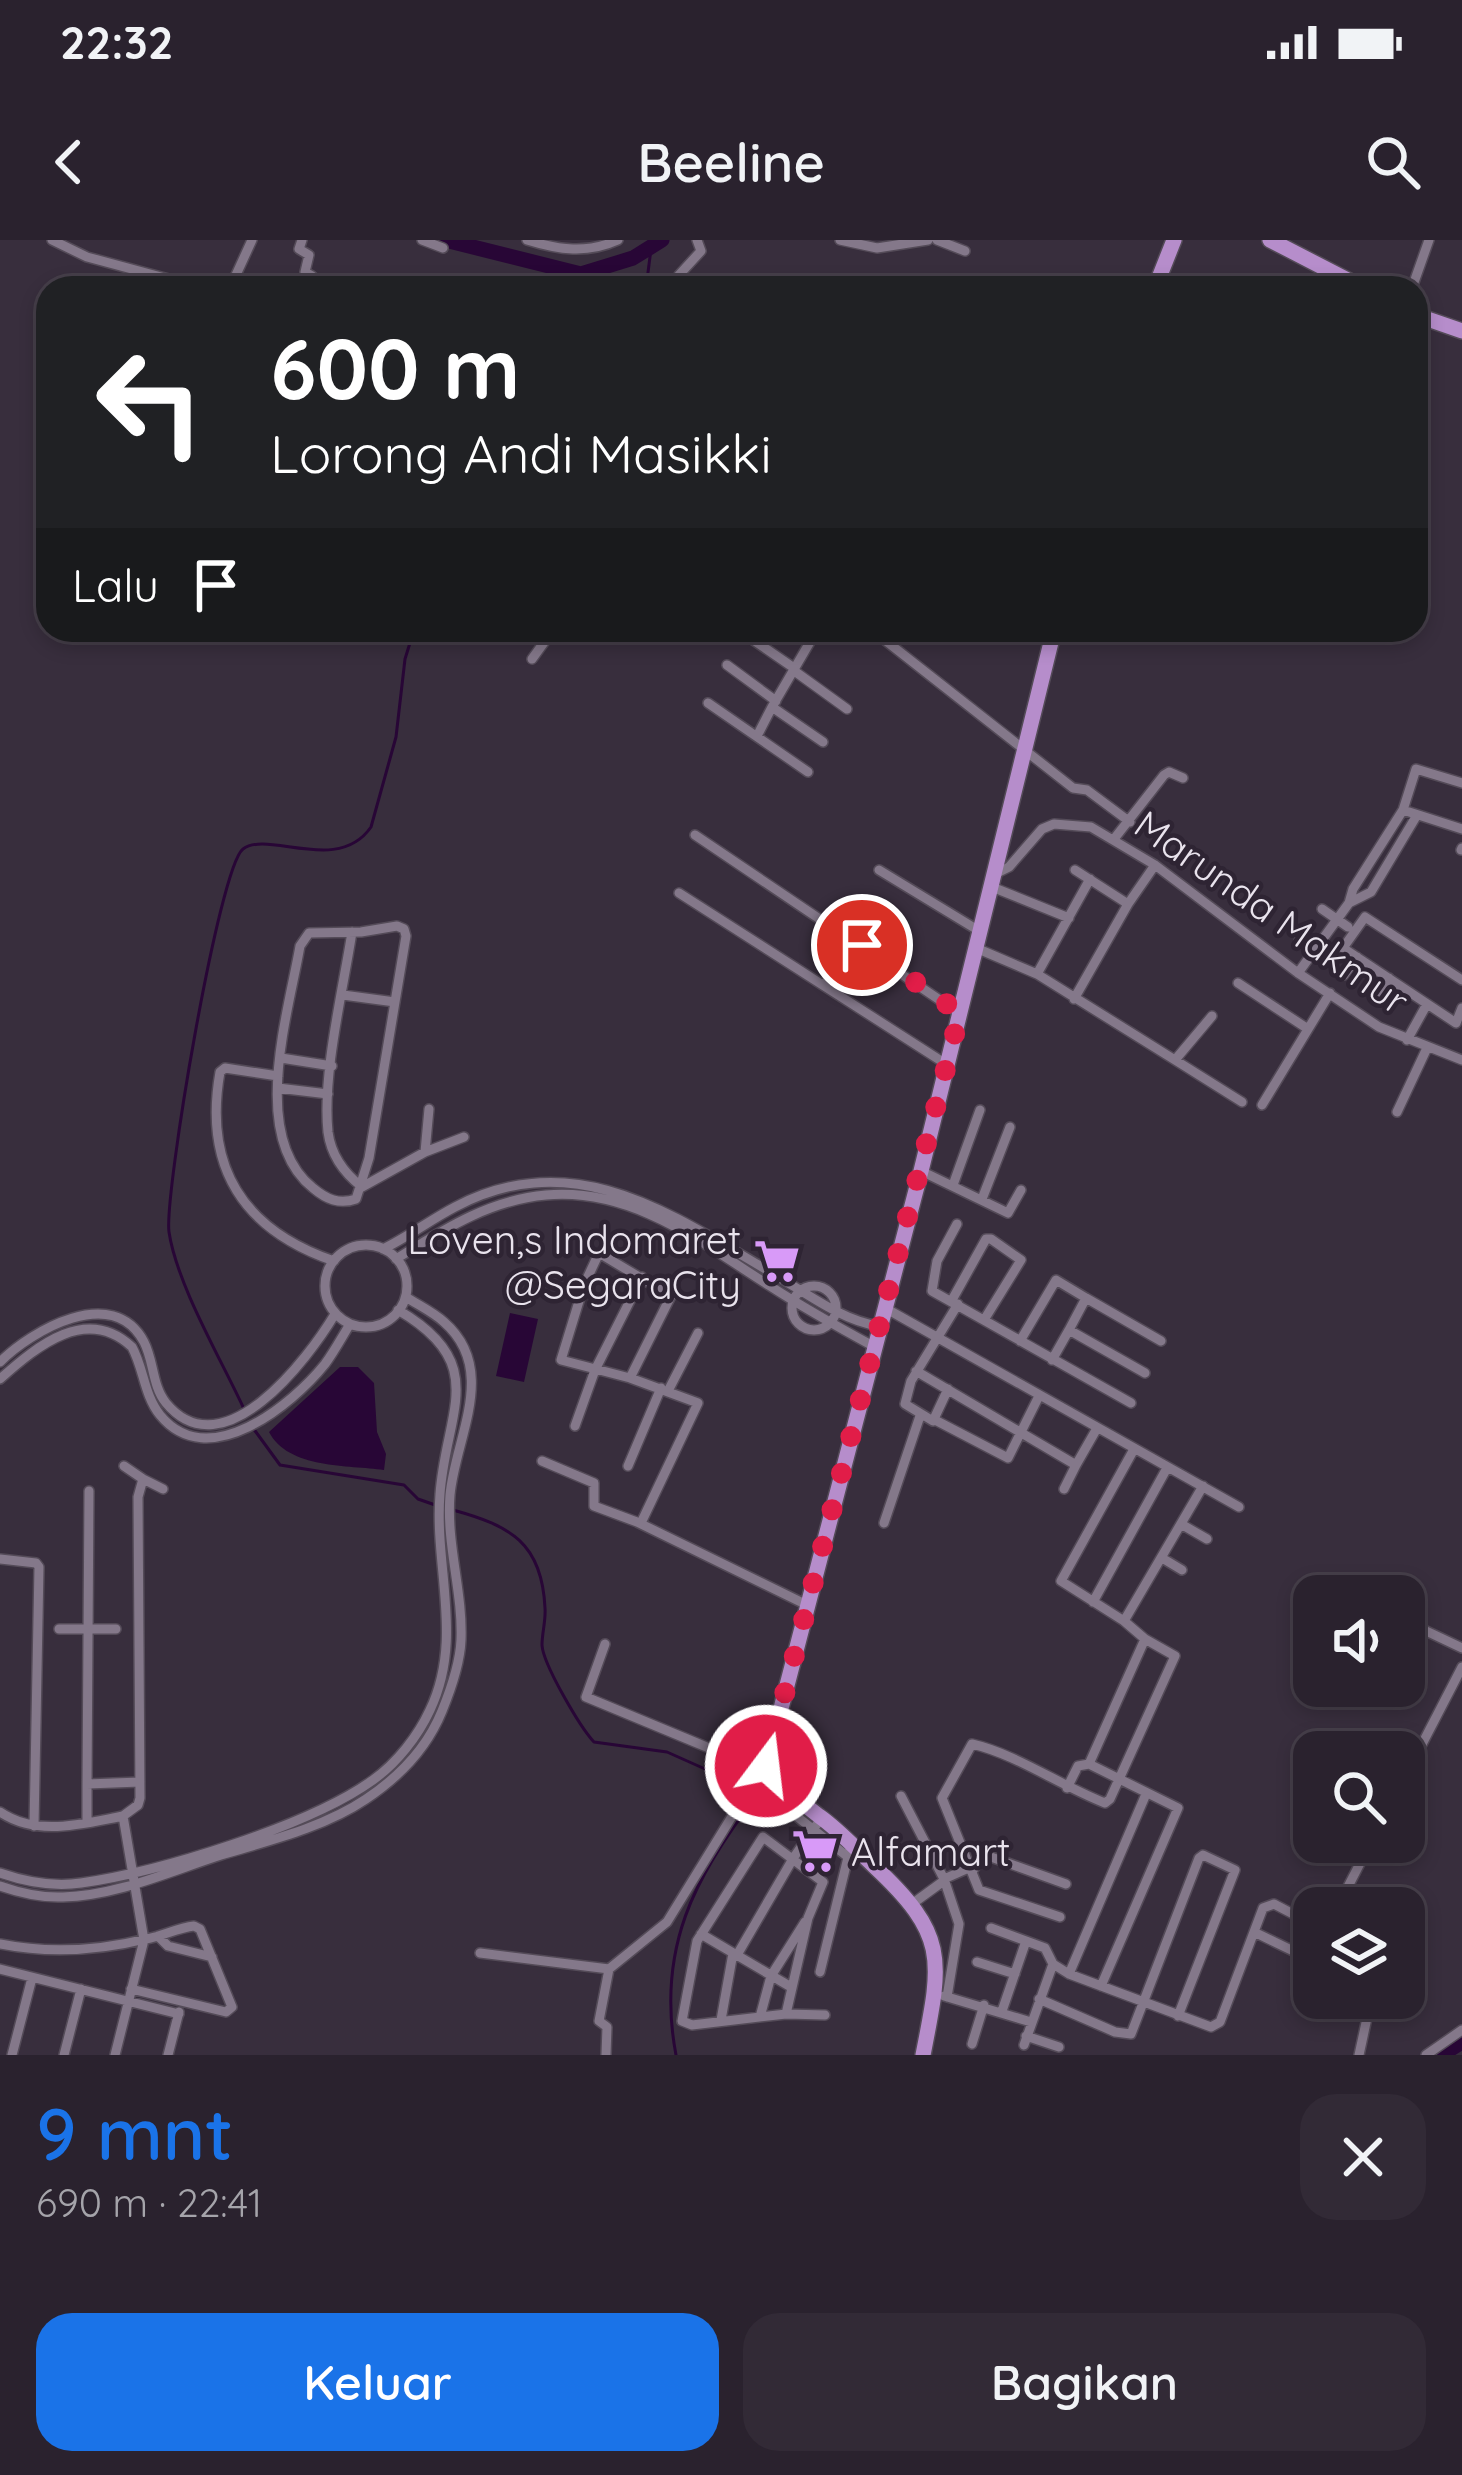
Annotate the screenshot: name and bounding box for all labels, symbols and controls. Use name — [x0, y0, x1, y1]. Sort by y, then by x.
text: 22:32 — [60, 14, 173, 70]
text: Beeline — [637, 128, 825, 196]
icon: back — [36, 129, 102, 195]
icon: search — [1360, 129, 1426, 195]
text: 600 m — [270, 315, 521, 420]
icon: left — [72, 324, 228, 480]
text: Lorong Andi Masikki — [270, 419, 772, 487]
icon: arrive — [183, 552, 249, 618]
text: Lalu — [72, 557, 159, 613]
street label: Marunda Makmur — [1126, 799, 1418, 1025]
pin — [811, 894, 913, 996]
icon: arrive — [829, 912, 895, 978]
place label: Loven,s Indomaret @SegaraCity — [407, 1215, 741, 1309]
supermarket icon: Loven,s Indomaret @SegaraCity — [752, 1236, 802, 1286]
map controls — [1293, 1575, 1425, 2019]
button: sound — [1293, 1575, 1425, 1707]
position arrow — [703, 1703, 829, 1829]
button: search — [1293, 1731, 1425, 1863]
supermarket icon: Alfamart — [790, 1826, 840, 1876]
place label: Alfamart — [851, 1827, 1010, 1876]
button: layers — [1293, 1887, 1425, 2019]
text: 9 mnt — [36, 2088, 233, 2178]
button: close — [1300, 2094, 1426, 2220]
text: 690 m · 22:41 — [36, 2178, 262, 2227]
button: Keluar — [36, 2313, 719, 2451]
button: Bagikan — [743, 2313, 1426, 2451]

